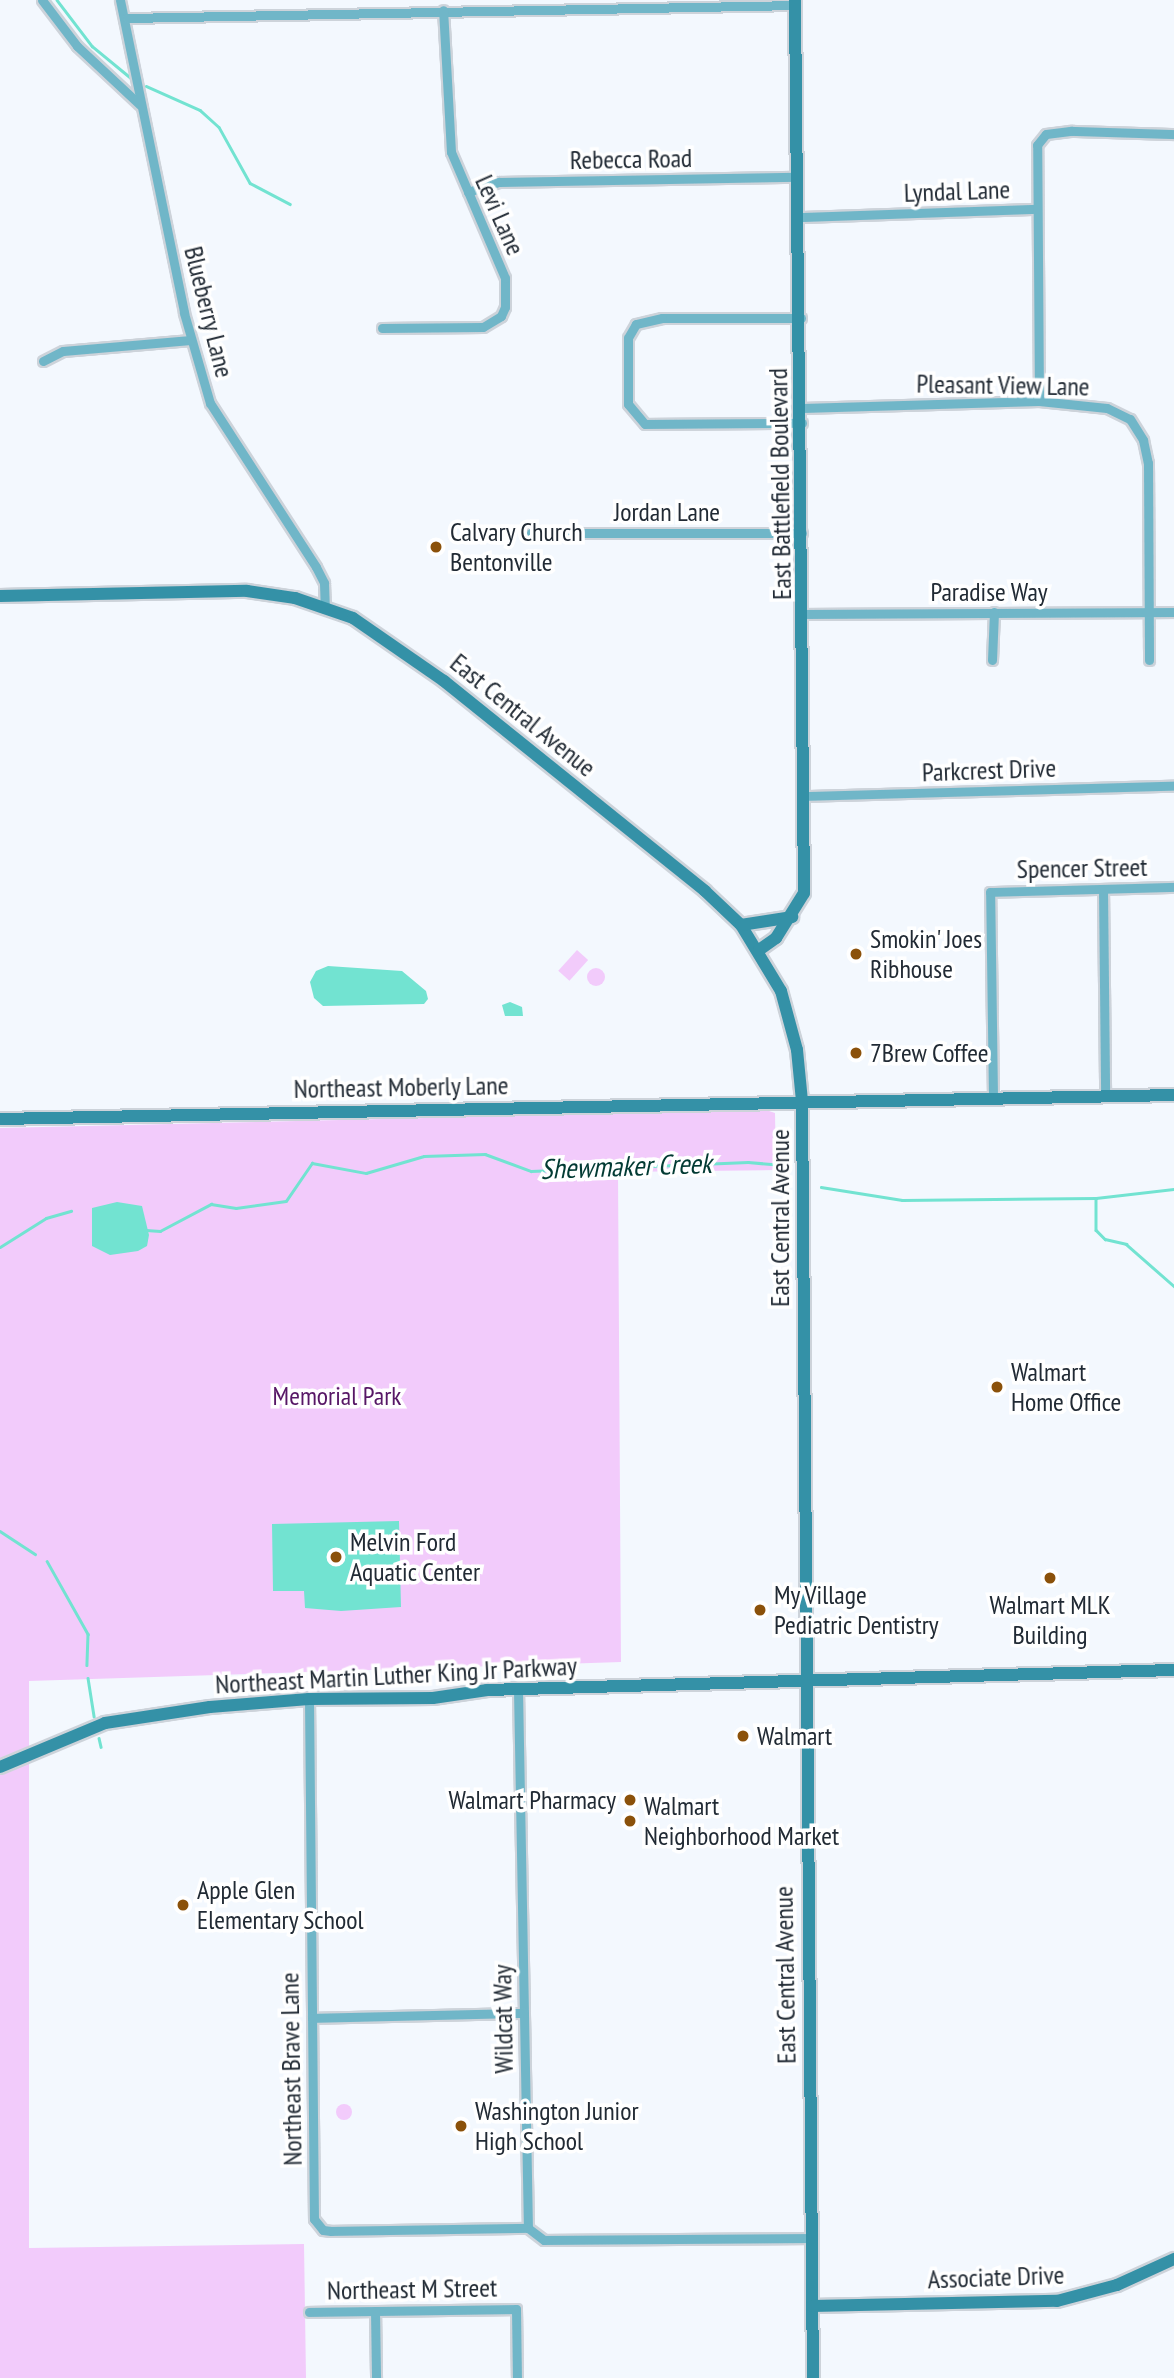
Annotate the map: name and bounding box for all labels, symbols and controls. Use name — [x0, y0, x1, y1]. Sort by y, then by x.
street label: Rebecca Road — [570, 142, 692, 176]
street label: Levi Lane — [469, 170, 531, 260]
street label: Lyndal Lane — [903, 174, 1011, 208]
street label: Blueberry Lane — [178, 243, 240, 381]
street label: East Battlefield Boulevard — [762, 368, 798, 600]
street label: Pleasant View Lane — [916, 368, 1090, 402]
street label: Jordan Lane — [614, 496, 720, 528]
place label: Calvary Church Bentonville — [450, 516, 583, 578]
marker: Calvary Church Bentonville — [428, 539, 444, 555]
street label: Paradise Way — [930, 576, 1048, 608]
street label: East Central Avenue — [444, 647, 602, 783]
street label: Parkcrest Drive — [921, 752, 1057, 788]
street label: Spencer Street — [1016, 851, 1148, 885]
place label: Smokin' Joes Ribhouse — [870, 923, 984, 984]
marker: Smokin' Joes Ribhouse — [848, 946, 864, 962]
place label: 7Brew Coffee — [870, 1037, 989, 1069]
marker: 7Brew Coffee — [848, 1045, 864, 1061]
street label: Northeast Moberly Lane — [293, 1070, 509, 1104]
street label: East Central Avenue — [764, 1129, 796, 1307]
water label: Shewmaker Creek — [540, 1146, 712, 1186]
place label: Walmart Home Office — [1011, 1356, 1121, 1418]
marker: Walmart Home Office — [989, 1379, 1005, 1395]
park label: Memorial Park — [273, 1380, 401, 1412]
place label: Melvin Ford Aquatic Center — [350, 1526, 481, 1588]
marker: Melvin Ford Aquatic Center — [328, 1549, 344, 1565]
marker: Walmart MLK Building — [1042, 1570, 1058, 1586]
place label: My Village Pediatric Dentistry — [774, 1579, 939, 1640]
place label: Walmart MLK Building — [990, 1589, 1110, 1650]
marker: My Village Pediatric Dentistry — [752, 1602, 768, 1618]
street label: Northeast Martin Luther King Jr Parkway — [214, 1650, 578, 1700]
place label: Walmart — [757, 1720, 832, 1752]
marker: Walmart — [735, 1728, 751, 1744]
place label: Walmart Pharmacy — [448, 1784, 616, 1816]
place label: Walmart Neighborhood Market — [644, 1790, 839, 1852]
marker: Walmart Pharmacy — [622, 1792, 638, 1808]
marker: Walmart Neighborhood Market — [622, 1813, 638, 1829]
place label: Apple Glen Elementary School — [197, 1874, 364, 1936]
street label: East Central Avenue — [768, 1886, 802, 2064]
marker: Apple Glen Elementary School — [175, 1897, 191, 1913]
street label: Wildcat Way — [486, 1964, 520, 2074]
street label: Northeast Brave Lane — [274, 1972, 308, 2166]
place label: Washington Junior High School — [475, 2095, 639, 2156]
marker: Washington Junior High School — [453, 2118, 469, 2134]
street label: Associate Drive — [927, 2259, 1065, 2295]
street label: Northeast M Street — [327, 2272, 497, 2306]

